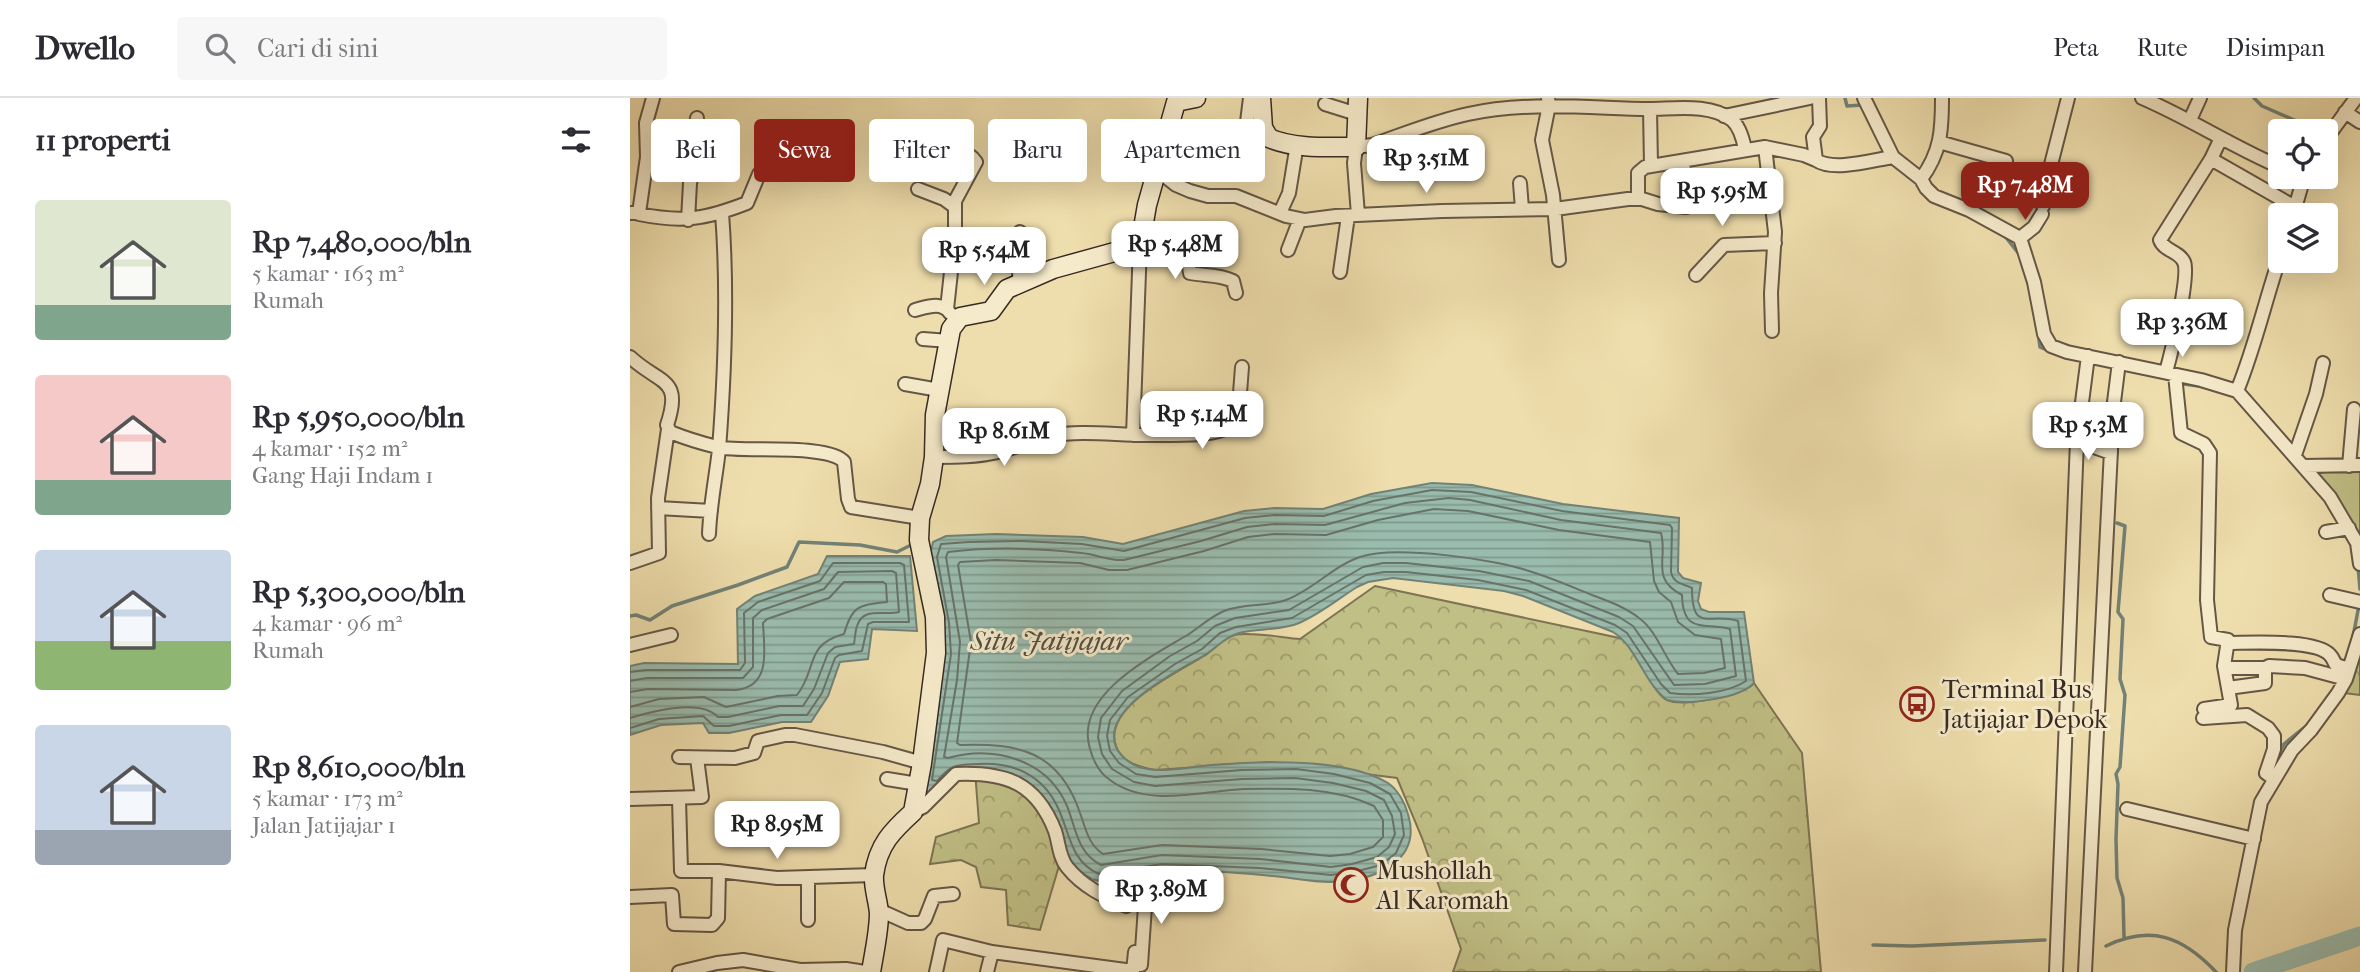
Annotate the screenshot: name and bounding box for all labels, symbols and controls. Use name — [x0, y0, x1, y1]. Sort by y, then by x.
search box — [177, 17, 667, 80]
text: Dwello — [35, 29, 135, 68]
icon: search — [201, 29, 239, 67]
text: Cari di sini — [257, 33, 378, 64]
text: Peta — [2053, 34, 2099, 62]
text: Rute — [2137, 34, 2188, 62]
text: Disimpan — [2226, 34, 2325, 62]
chip: Beli — [651, 119, 740, 182]
chip: Sewa — [754, 119, 855, 182]
chip: Filter — [869, 119, 974, 182]
chip: Baru — [988, 119, 1087, 182]
chip: Apartemen — [1101, 119, 1265, 182]
map controls — [2268, 119, 2338, 273]
button: locate — [2268, 119, 2338, 189]
icon: filters — [557, 121, 595, 159]
text: 11 properti — [35, 123, 170, 158]
pin: Rp 3.51M — [1354, 136, 1498, 195]
text: Rp 3.51M — [1383, 144, 1469, 171]
pin: Rp 7.48M — [1953, 162, 2097, 222]
pin: Rp 5.95M — [1650, 169, 1794, 228]
text: Rp 7.48M — [1977, 171, 2073, 198]
text: Rp 5.95M — [1676, 177, 1768, 204]
button: layers — [2268, 203, 2338, 273]
pin: Rp 5.48M — [1103, 222, 1247, 281]
text: Rp 7,480,000/bln — [252, 225, 471, 260]
icon: home — [91, 228, 175, 312]
pin: Rp 5.54M — [912, 228, 1056, 287]
text: Rp 5.48M — [1127, 230, 1223, 257]
text: Rp 5.54M — [938, 236, 1030, 263]
text: 5 kamar · 163 m² — [252, 260, 404, 287]
text: Rumah — [252, 287, 324, 314]
pin: Rp 3.36M — [2110, 300, 2254, 359]
text: Rp 3.36M — [2137, 308, 2227, 335]
pin: Rp 5.14M — [1130, 392, 1274, 451]
text: Rp 5,950,000/bln — [252, 400, 465, 435]
text: Rp 5.14M — [1156, 400, 1248, 427]
pin: Rp 5.3M — [2023, 402, 2153, 462]
icon: home — [91, 403, 175, 487]
pin: Rp 8.61M — [932, 408, 1076, 468]
text: Rp 5.3M — [2049, 411, 2127, 438]
text: Rp 8.61M — [958, 417, 1050, 444]
text: 4 kamar · 152 m² — [252, 435, 407, 462]
text: Gang Haji Indam 1 — [252, 462, 434, 489]
text: Rp 5,300,000/bln — [252, 575, 465, 610]
icon: home — [91, 578, 175, 662]
text: 4 kamar · 96 m² — [252, 610, 402, 637]
water label: Situ Jatijajar — [969, 624, 1130, 657]
text: Rumah — [252, 637, 324, 664]
place label: Terminal Bus Jatijajar Depok — [1940, 674, 2108, 735]
bus stop icon: Terminal Bus Jatijajar Depok — [1898, 685, 1936, 723]
text: Rp 8,610,000/bln — [252, 750, 465, 785]
icon: home — [91, 753, 175, 837]
text: 5 kamar · 173 m² — [252, 785, 403, 812]
pin: Rp 8.95M — [705, 802, 849, 861]
text: Rp 8.95M — [731, 810, 823, 837]
text: Jalan Jatijajar 1 — [252, 812, 396, 839]
place label: Mushollah Al Karomah — [1375, 855, 1509, 916]
pin: Rp 3.89M — [1089, 866, 1233, 926]
mosque icon: Mushollah Al Karomah — [1332, 866, 1370, 904]
text: Rp 3.89M — [1115, 875, 1207, 902]

